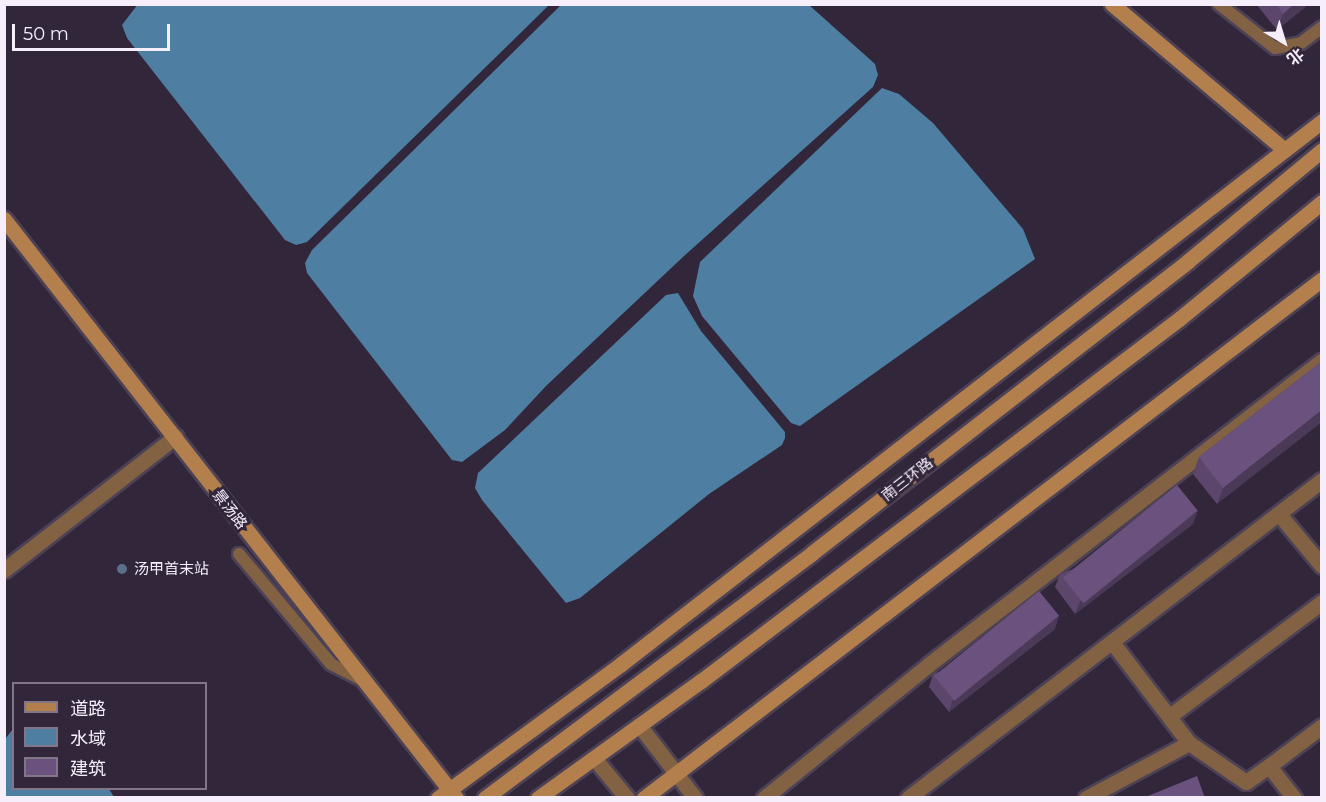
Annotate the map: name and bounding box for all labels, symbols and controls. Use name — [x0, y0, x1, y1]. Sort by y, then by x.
scale bar — [15, 12, 172, 50]
north arrow — [1254, 12, 1314, 72]
text: 50 m — [23, 23, 69, 45]
text: 北 — [1283, 44, 1308, 69]
street label: 南三环路 — [878, 453, 936, 505]
street label: 景汤路 — [209, 486, 251, 532]
place label: 汤甲首末站 — [134, 560, 209, 578]
marker: 汤甲首末站 — [115, 562, 129, 576]
legend — [12, 682, 207, 790]
text: 道路 — [70, 698, 106, 720]
text: 水域 — [70, 728, 106, 750]
text: 建筑 — [70, 758, 106, 780]

